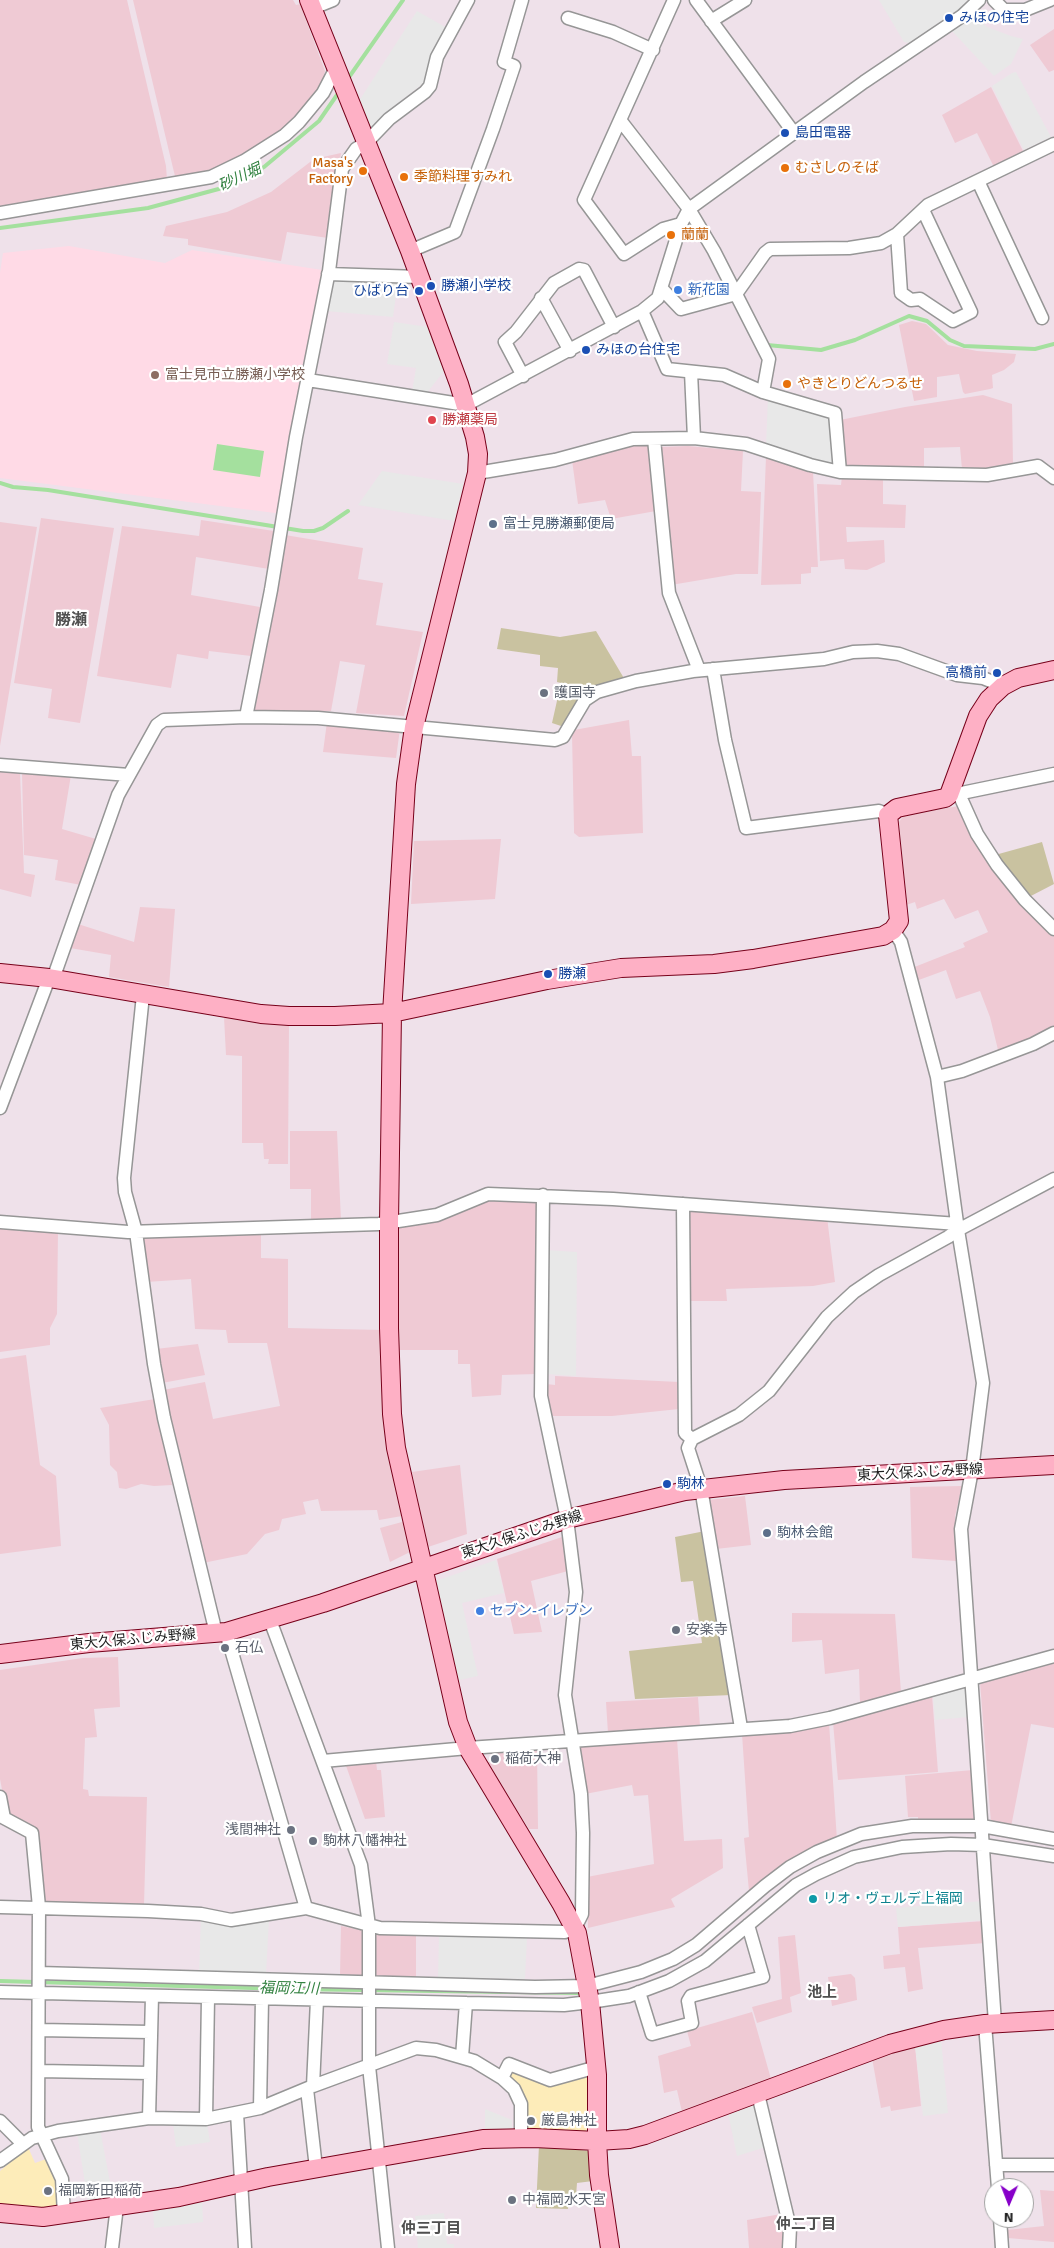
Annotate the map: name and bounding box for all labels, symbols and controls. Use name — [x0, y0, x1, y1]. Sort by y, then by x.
place label: みほの住宅 — [959, 10, 1029, 26]
marker: みほの住宅 — [943, 12, 955, 24]
place label: 島田電器 — [795, 125, 851, 141]
marker: 島田電器 — [779, 127, 791, 139]
place label: Masa's Factory — [308, 155, 353, 188]
water label: 砂川堀 — [216, 160, 264, 196]
place label: むさしのそば — [795, 160, 879, 176]
marker: むさしのそば — [779, 162, 791, 174]
marker: Masa's Factory — [357, 165, 369, 177]
place label: 季節料理すみれ — [414, 169, 512, 185]
marker: 季節料理すみれ — [398, 171, 410, 183]
place label: 蘭蘭 — [681, 227, 709, 243]
marker: 蘭蘭 — [665, 229, 677, 241]
place label: 勝瀬小学校 — [441, 278, 511, 294]
marker: 勝瀬小学校 — [425, 280, 437, 292]
place label: 新花園 — [688, 282, 730, 298]
place label: ひばり台 — [353, 283, 409, 299]
marker: 新花園 — [672, 284, 684, 296]
marker: ひばり台 — [413, 285, 425, 297]
place label: みほの台住宅 — [596, 342, 680, 358]
marker: みほの台住宅 — [580, 344, 592, 356]
place label: 富士見市立勝瀬小学校 — [165, 367, 305, 383]
marker: 富士見市立勝瀬小学校 — [149, 369, 161, 381]
place label: やきとりどんつるせ — [797, 376, 923, 392]
marker: やきとりどんつるせ — [781, 378, 793, 390]
place label: 勝瀬薬局 — [442, 412, 498, 428]
marker: 勝瀬薬局 — [426, 414, 438, 426]
place label: 富士見勝瀬郵便局 — [503, 516, 615, 532]
marker: 富士見勝瀬郵便局 — [487, 518, 499, 530]
district label: 勝瀬 — [55, 611, 87, 631]
place label: 高橋前 — [945, 665, 987, 681]
marker: 高橋前 — [991, 667, 1003, 679]
place label: 護国寺 — [554, 685, 596, 701]
marker: 護国寺 — [538, 687, 550, 699]
place label: 勝瀬 — [558, 966, 586, 982]
marker: 勝瀬 — [542, 968, 554, 980]
street label: 東大久保ふじみ野線 — [857, 1461, 983, 1485]
place label: 駒林 — [677, 1476, 705, 1492]
marker: 駒林 — [661, 1478, 673, 1490]
street label: 東大久保ふじみ野線 — [459, 1508, 585, 1562]
place label: 駒林会館 — [777, 1525, 833, 1541]
marker: 駒林会館 — [761, 1527, 773, 1539]
place label: セブン-イレブン — [490, 1603, 593, 1619]
marker: セブン-イレブン — [474, 1605, 486, 1617]
place label: 安楽寺 — [686, 1622, 728, 1638]
marker: 安楽寺 — [670, 1624, 682, 1636]
street label: 東大久保ふじみ野線 — [70, 1626, 196, 1654]
place label: 石仏 — [235, 1640, 263, 1656]
marker: 石仏 — [219, 1642, 231, 1654]
place label: 稲荷大神 — [505, 1751, 561, 1767]
marker: 稲荷大神 — [489, 1753, 501, 1765]
place label: 浅間神社 — [225, 1822, 281, 1838]
marker: 浅間神社 — [285, 1824, 297, 1836]
place label: 駒林八幡神社 — [323, 1833, 407, 1849]
marker: 駒林八幡神社 — [307, 1835, 319, 1847]
place label: リオ・ヴェルデ上福岡 — [823, 1891, 963, 1907]
marker: リオ・ヴェルデ上福岡 — [807, 1893, 819, 1905]
water label: 福岡江川 — [259, 1979, 319, 1999]
district label: 池上 — [807, 1984, 837, 2002]
place label: 厳島神社 — [541, 2113, 597, 2129]
marker: 厳島神社 — [525, 2115, 537, 2127]
north arrow — [984, 2178, 1034, 2228]
place label: 福岡新田稲荷 — [58, 2183, 142, 2199]
marker: 福岡新田稲荷 — [42, 2185, 54, 2197]
place label: 中福岡水天宮 — [522, 2192, 606, 2208]
marker: 中福岡水天宮 — [506, 2194, 518, 2206]
text: N — [1004, 2209, 1014, 2226]
district label: 仲二丁目 — [776, 2216, 836, 2234]
district label: 仲三丁目 — [401, 2220, 461, 2238]

